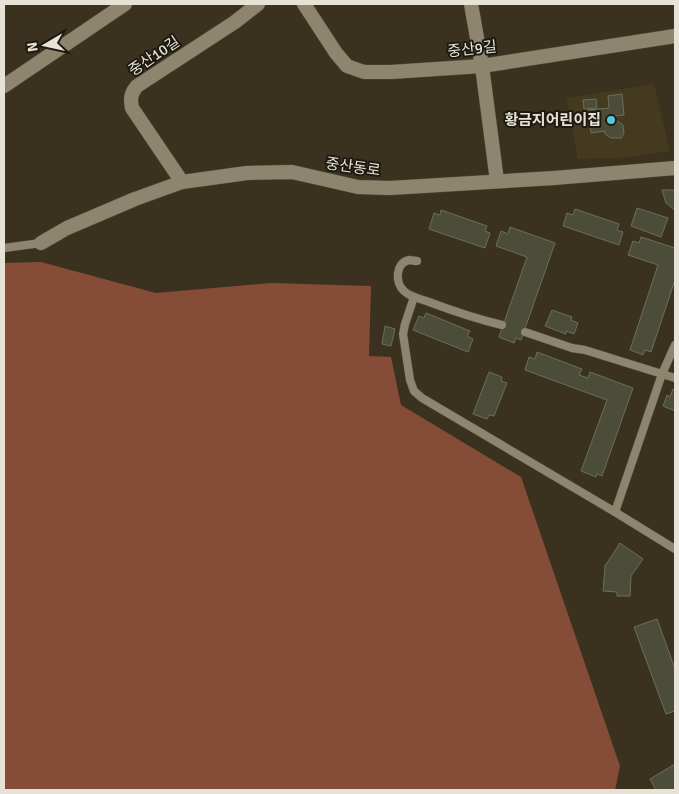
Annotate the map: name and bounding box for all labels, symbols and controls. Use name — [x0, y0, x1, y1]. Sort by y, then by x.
north arrow — [20, 20, 70, 70]
street label: 중산10길 — [125, 32, 183, 80]
street label: 중산9길 — [446, 37, 498, 61]
text: N — [23, 41, 42, 53]
place label: 황금지어린이집 — [504, 111, 601, 129]
marker: 황금지어린이집 — [605, 114, 617, 126]
street label: 중산동로 — [324, 154, 382, 180]

